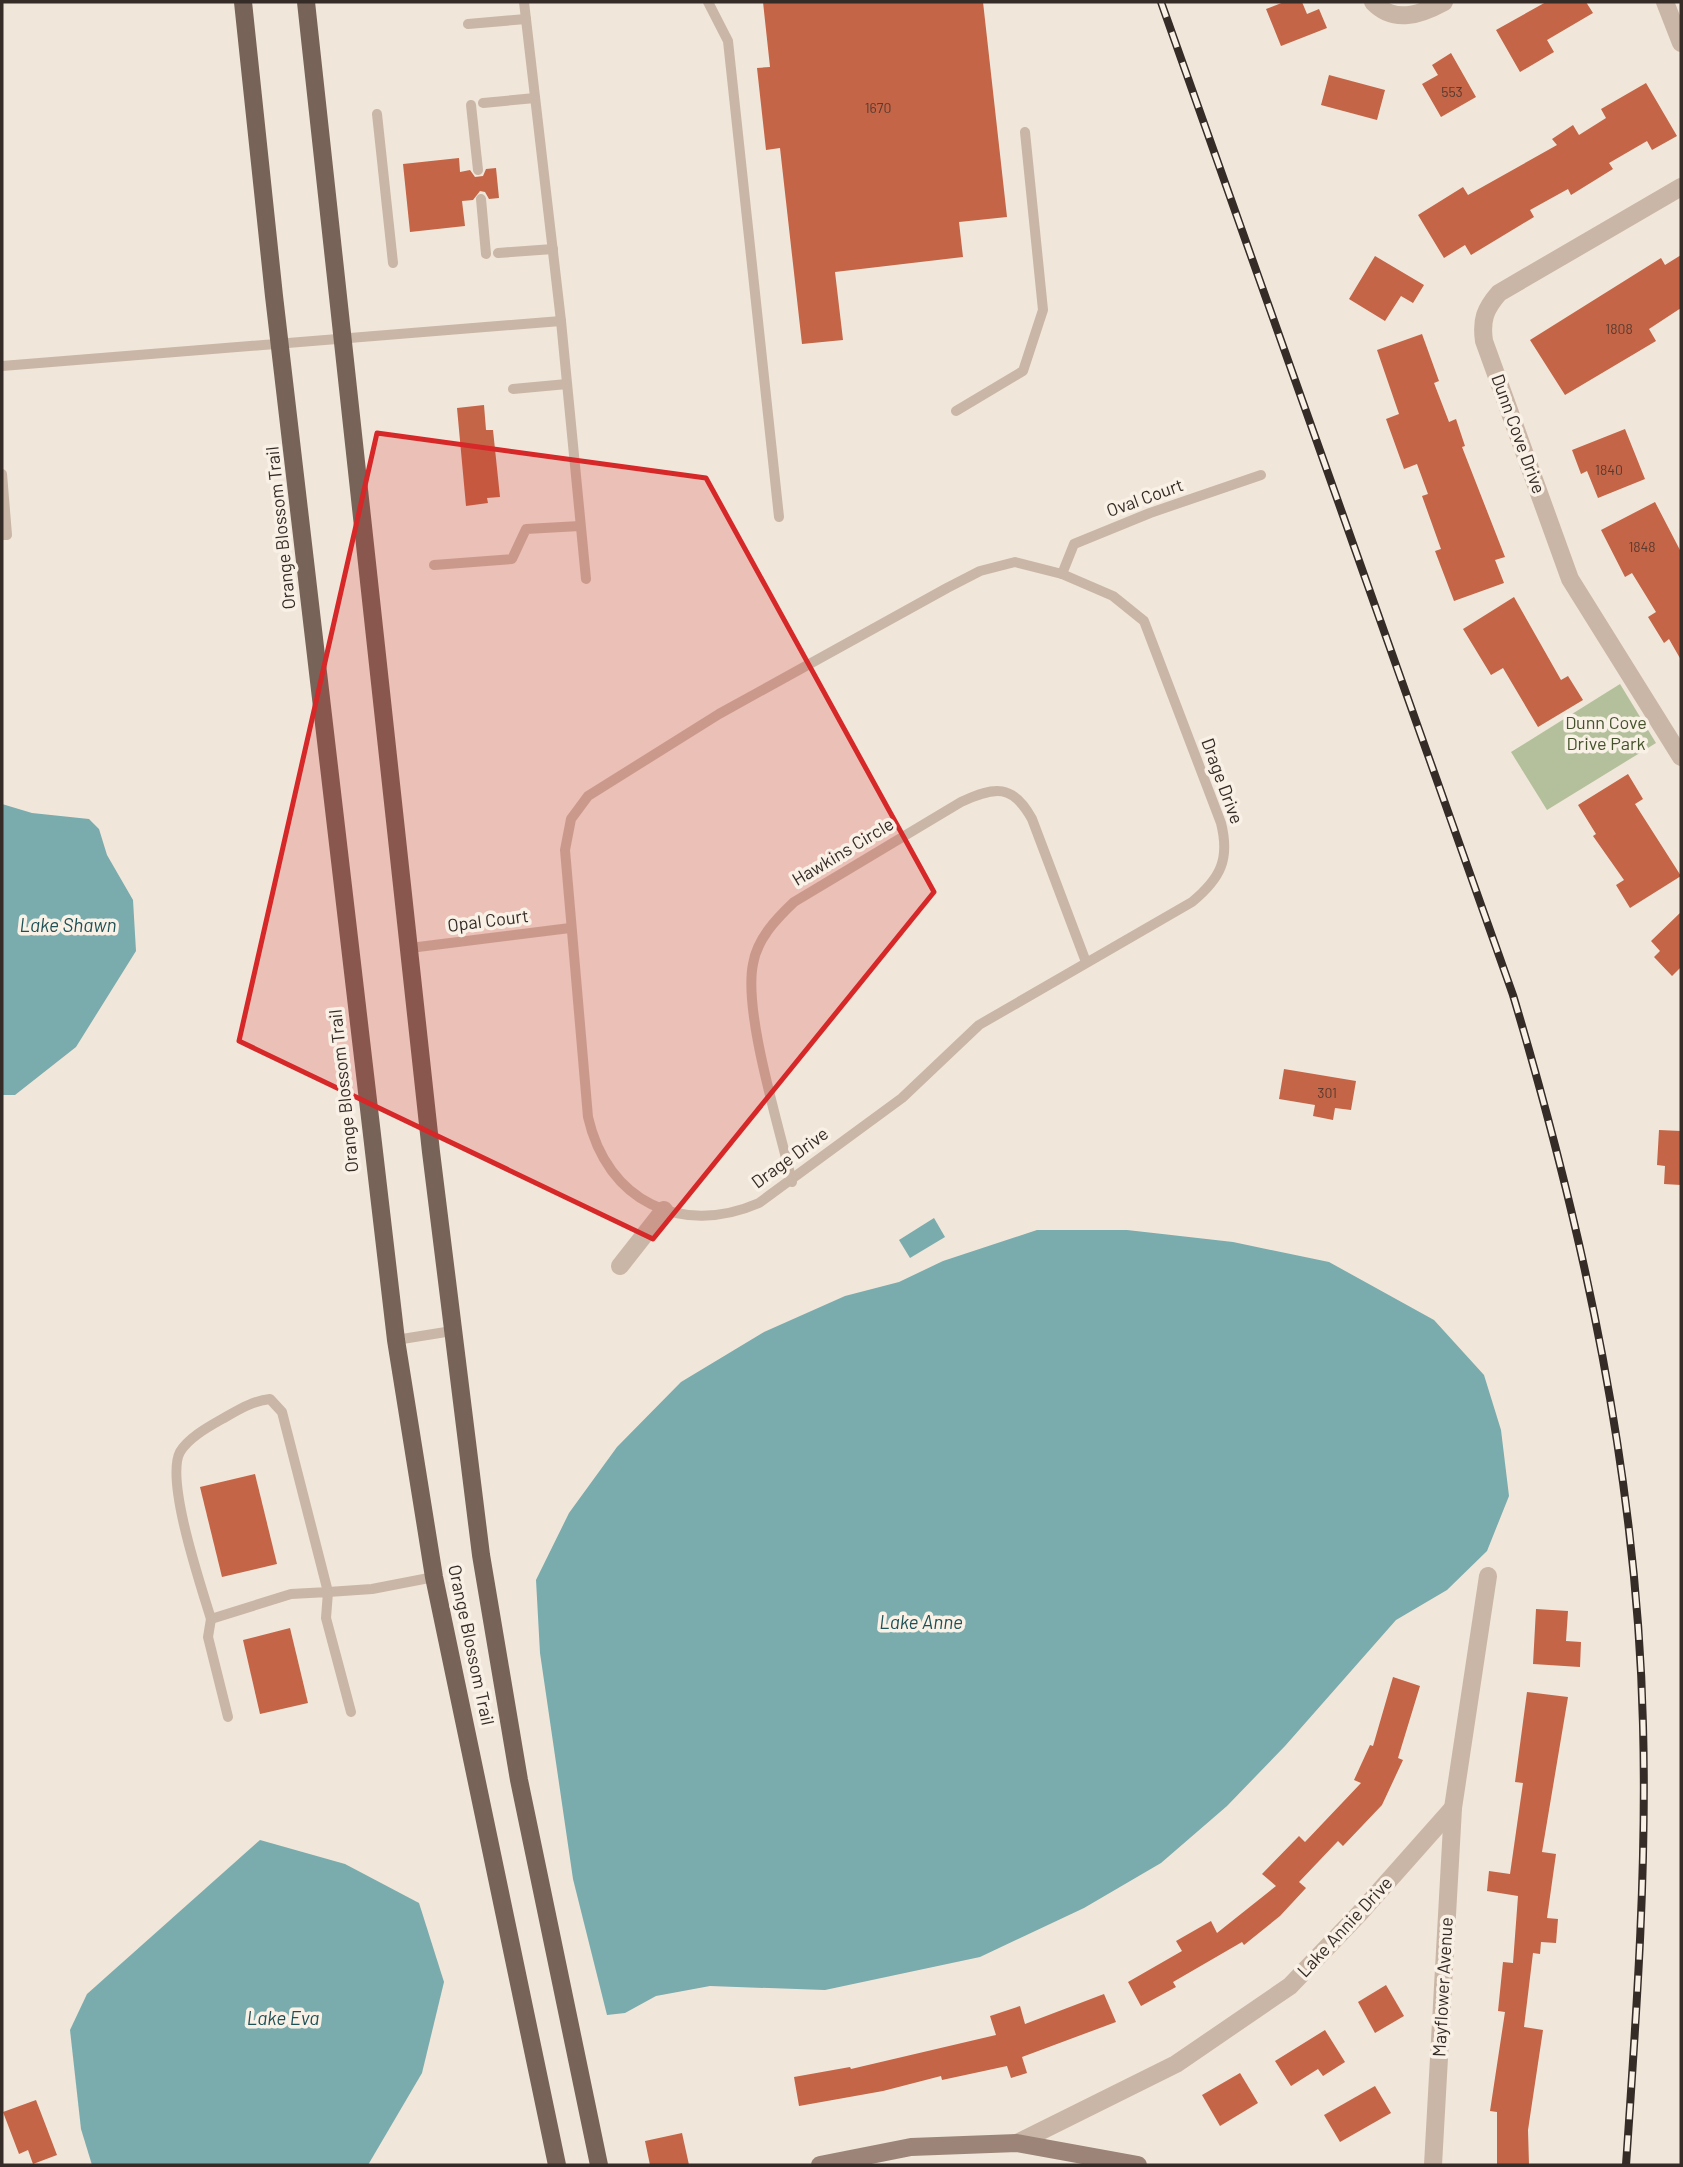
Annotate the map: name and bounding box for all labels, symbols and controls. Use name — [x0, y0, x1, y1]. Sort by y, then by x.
house number: 553 — [1441, 83, 1463, 100]
house number: 1670 — [865, 99, 891, 116]
house number: 1808 — [1605, 320, 1633, 337]
street label: Dunn Cove Drive — [1487, 371, 1551, 496]
street label: Orange Blossom Trail — [261, 446, 300, 611]
house number: 1840 — [1595, 461, 1623, 478]
street label: Oval Court — [1103, 473, 1186, 521]
house number: 1848 — [1628, 538, 1656, 555]
park label: Dunn Cove Drive Park — [1565, 711, 1647, 754]
street label: Drage Drive — [1197, 735, 1249, 827]
street label: Hawkins Circle — [788, 812, 897, 890]
street label: Opal Court — [446, 904, 530, 936]
water label: Lake Shawn — [20, 913, 117, 936]
street label: Orange Blossom Trail — [324, 1009, 363, 1174]
house number: 301 — [1317, 1084, 1337, 1101]
street label: Drage Drive — [747, 1122, 832, 1192]
street label: Orange Blossom Trail — [444, 1562, 500, 1727]
water label: Lake Anne — [879, 1610, 963, 1633]
street label: Lake Annie Drive — [1292, 1871, 1396, 1981]
street label: Mayflower Avenue — [1427, 1917, 1457, 2057]
water label: Lake Eva — [247, 2006, 319, 2029]

